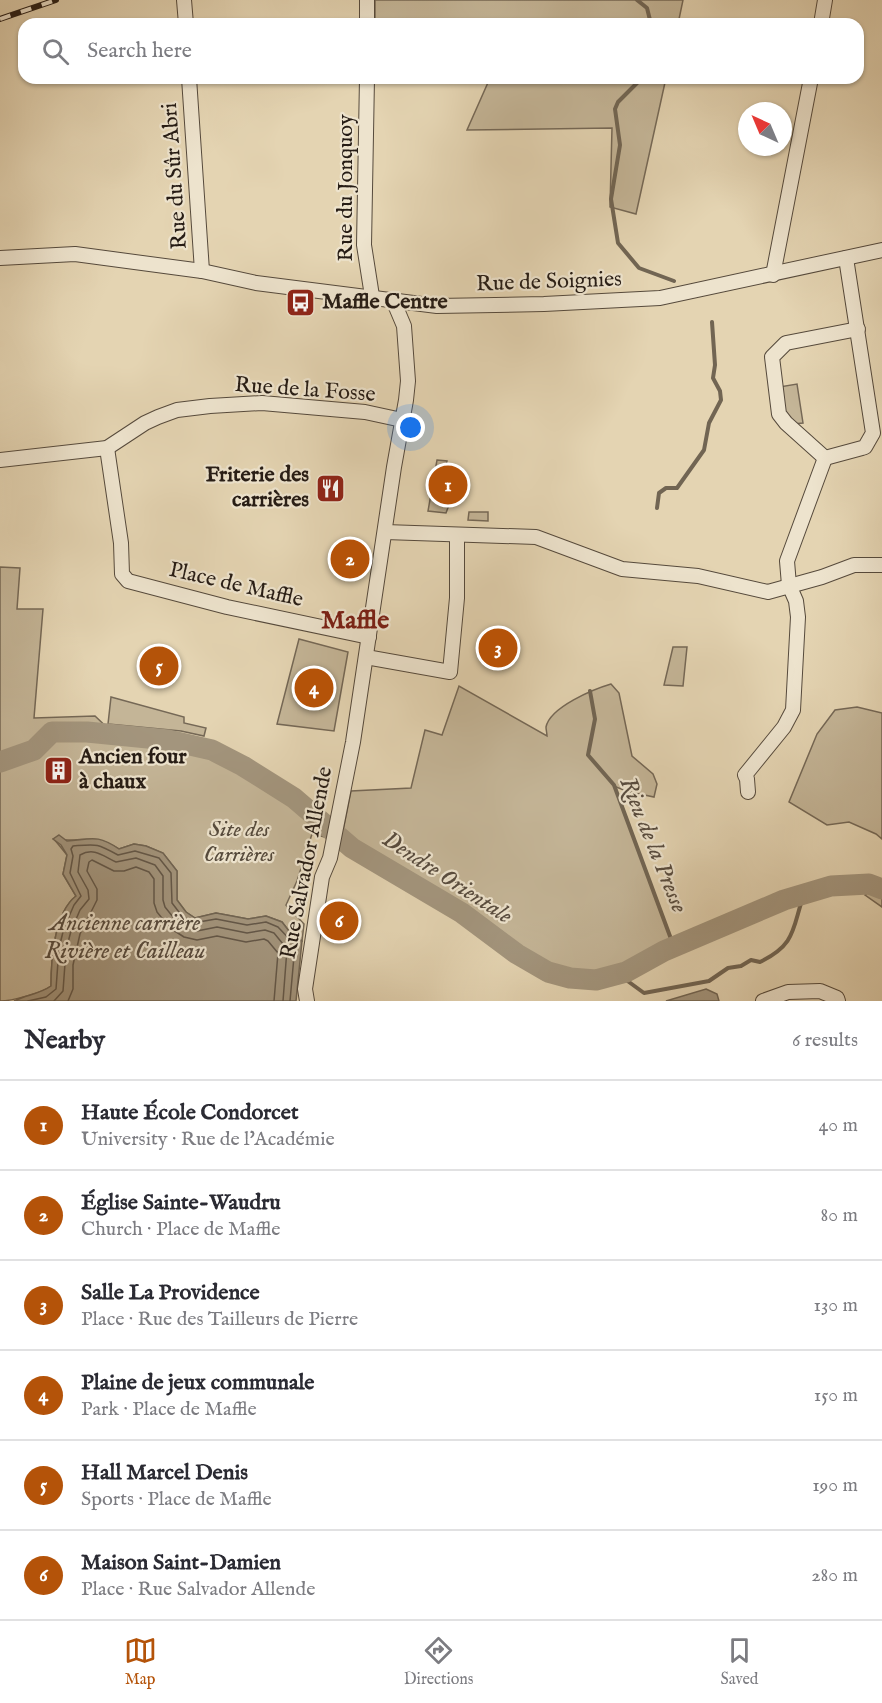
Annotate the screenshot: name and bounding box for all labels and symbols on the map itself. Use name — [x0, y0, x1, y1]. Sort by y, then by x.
street label: Rue du Sûr Abri — [156, 102, 194, 250]
north arrow — [738, 102, 792, 156]
street label: Rue du Jonquoy — [332, 114, 360, 262]
street label: Rue de Soignies — [476, 265, 622, 299]
bus stop icon: Maffle Centre — [285, 286, 317, 318]
place label: Maffle Centre — [322, 288, 448, 316]
street label: Rue de la Fosse — [234, 371, 376, 409]
your location — [396, 413, 425, 442]
place label: Friterie des carrières — [205, 461, 309, 514]
pin: 1 — [428, 462, 468, 508]
restaurant icon: Friterie des carrières — [314, 472, 346, 504]
pin: 2 — [330, 536, 370, 582]
street label: Place de Maffle — [166, 556, 306, 614]
district label: Maffle — [321, 604, 389, 637]
pin: 3 — [478, 626, 518, 670]
pin: 5 — [140, 644, 178, 688]
pin: 4 — [294, 666, 334, 710]
place label: Ancien four à chaux — [78, 743, 187, 796]
building icon: Ancien four à chaux — [42, 754, 74, 786]
street label: Rue Salvador Allende — [275, 764, 339, 962]
water label: Rieu de la Presse — [612, 773, 694, 917]
park label: Site des Carrières — [204, 816, 275, 869]
water label: Dendre Orientale — [376, 824, 518, 932]
pin: 6 — [320, 898, 358, 944]
water label: Ancienne carrière Rivière et Cailleau — [44, 908, 206, 967]

